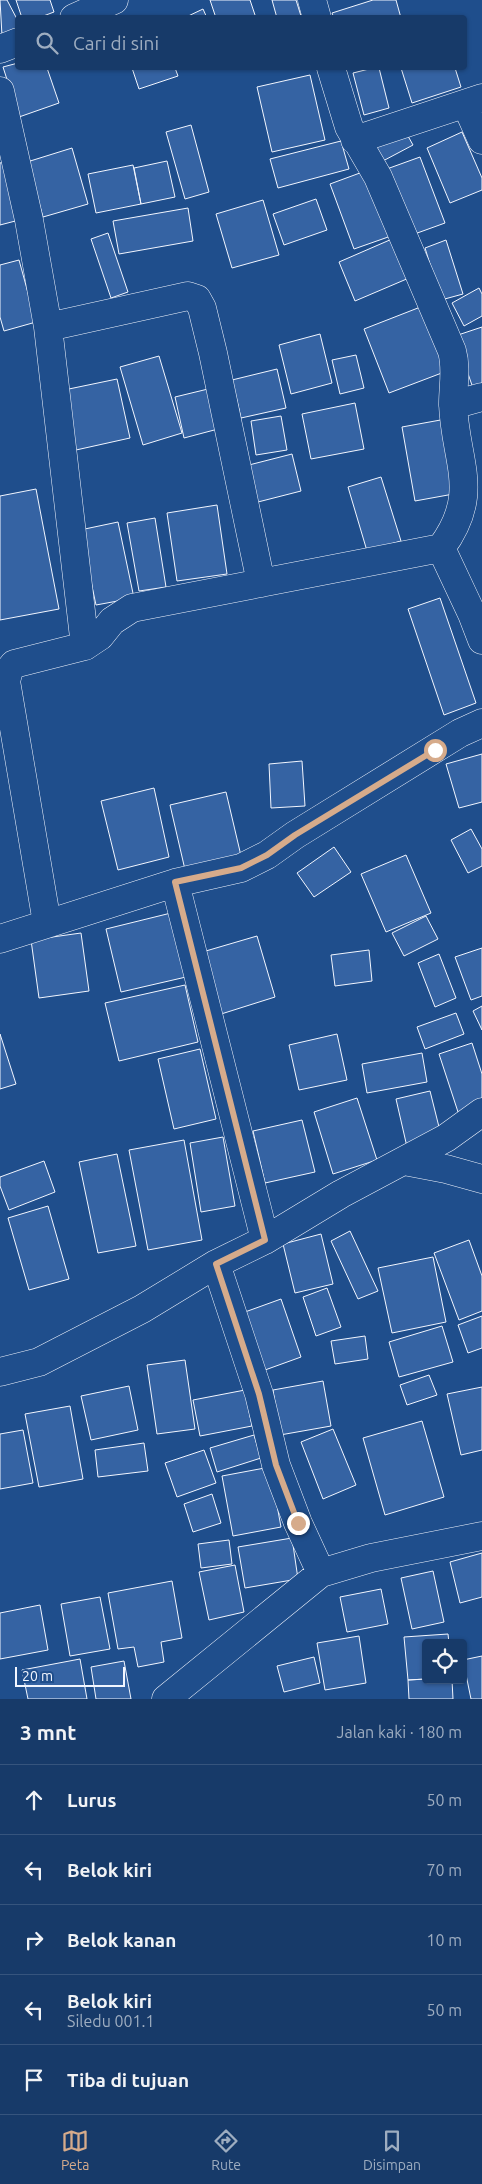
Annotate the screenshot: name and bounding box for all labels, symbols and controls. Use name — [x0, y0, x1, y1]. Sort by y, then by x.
search box — [15, 15, 467, 70]
icon: search — [33, 29, 61, 57]
text: Cari di sini — [73, 32, 159, 54]
route start — [424, 739, 447, 762]
route end — [287, 1512, 310, 1535]
map controls — [422, 1639, 467, 1684]
button: locate — [422, 1639, 467, 1684]
scale bar — [15, 1664, 125, 1687]
text: 20 m — [22, 1668, 53, 1684]
text: 3 mnt — [20, 1720, 76, 1744]
text: Jalan kaki · 180 m — [337, 1723, 462, 1741]
icon: ahead — [20, 1786, 48, 1814]
text: Lurus — [67, 1789, 116, 1811]
text: 50 m — [426, 1791, 462, 1809]
icon: left — [20, 1856, 48, 1884]
text: Belok kiri — [67, 1859, 152, 1881]
text: 70 m — [426, 1861, 462, 1879]
icon: right — [20, 1926, 48, 1954]
text: Belok kanan — [67, 1929, 176, 1951]
text: 10 m — [426, 1931, 462, 1949]
text: Belok kiri — [67, 1990, 152, 2012]
icon: left — [20, 1996, 48, 2024]
text: 50 m — [426, 2001, 462, 2019]
text: Siledu 001.1 — [67, 2012, 155, 2030]
icon: arrive — [20, 2066, 48, 2094]
text: Tiba di tujuan — [67, 2069, 189, 2091]
tab: Peta — [61, 2127, 89, 2173]
tab: Rute — [211, 2127, 241, 2173]
tab: Disimpan — [363, 2127, 421, 2173]

